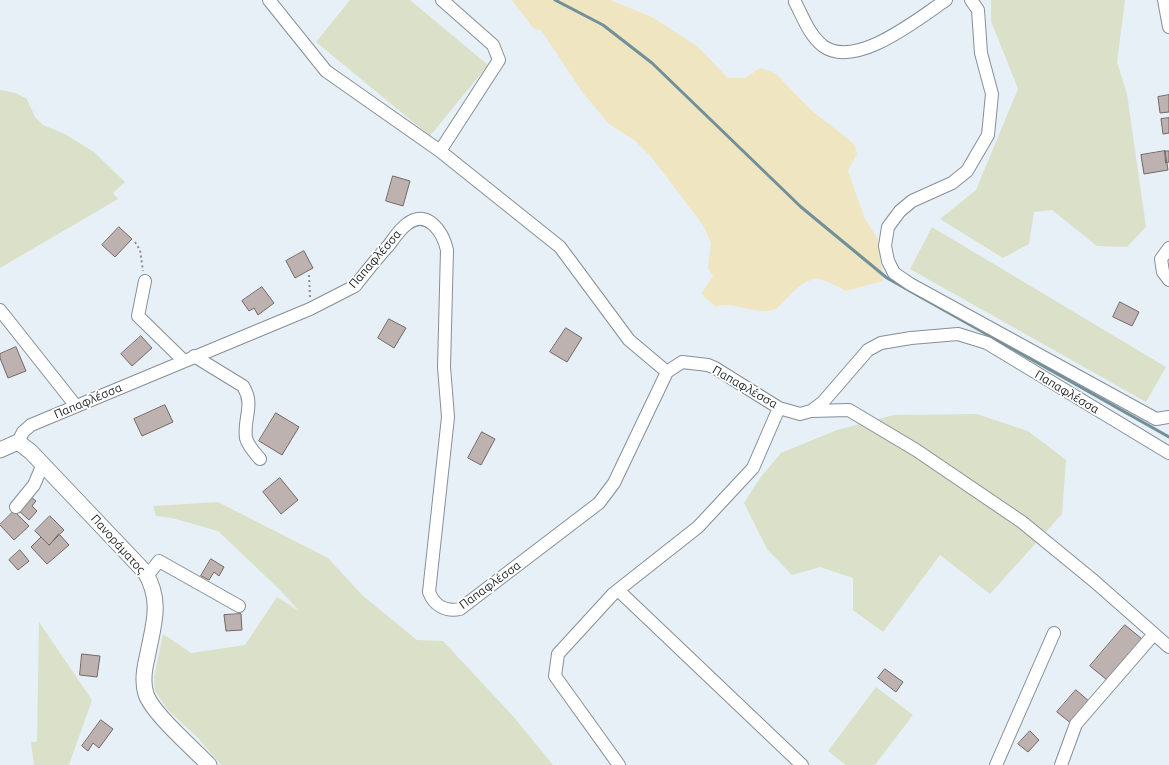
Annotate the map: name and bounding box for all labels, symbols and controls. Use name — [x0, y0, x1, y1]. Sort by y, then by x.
street label: Παπαφλέσσα — [346, 227, 404, 291]
street label: Παπαφλέσσα — [710, 363, 780, 411]
street label: Παπαφλέσσα — [1032, 367, 1102, 417]
street label: Παπαφλέσσα — [52, 380, 124, 422]
street label: Πανοράματος — [88, 512, 148, 576]
street label: Παπαφλέσσα — [456, 558, 524, 612]

